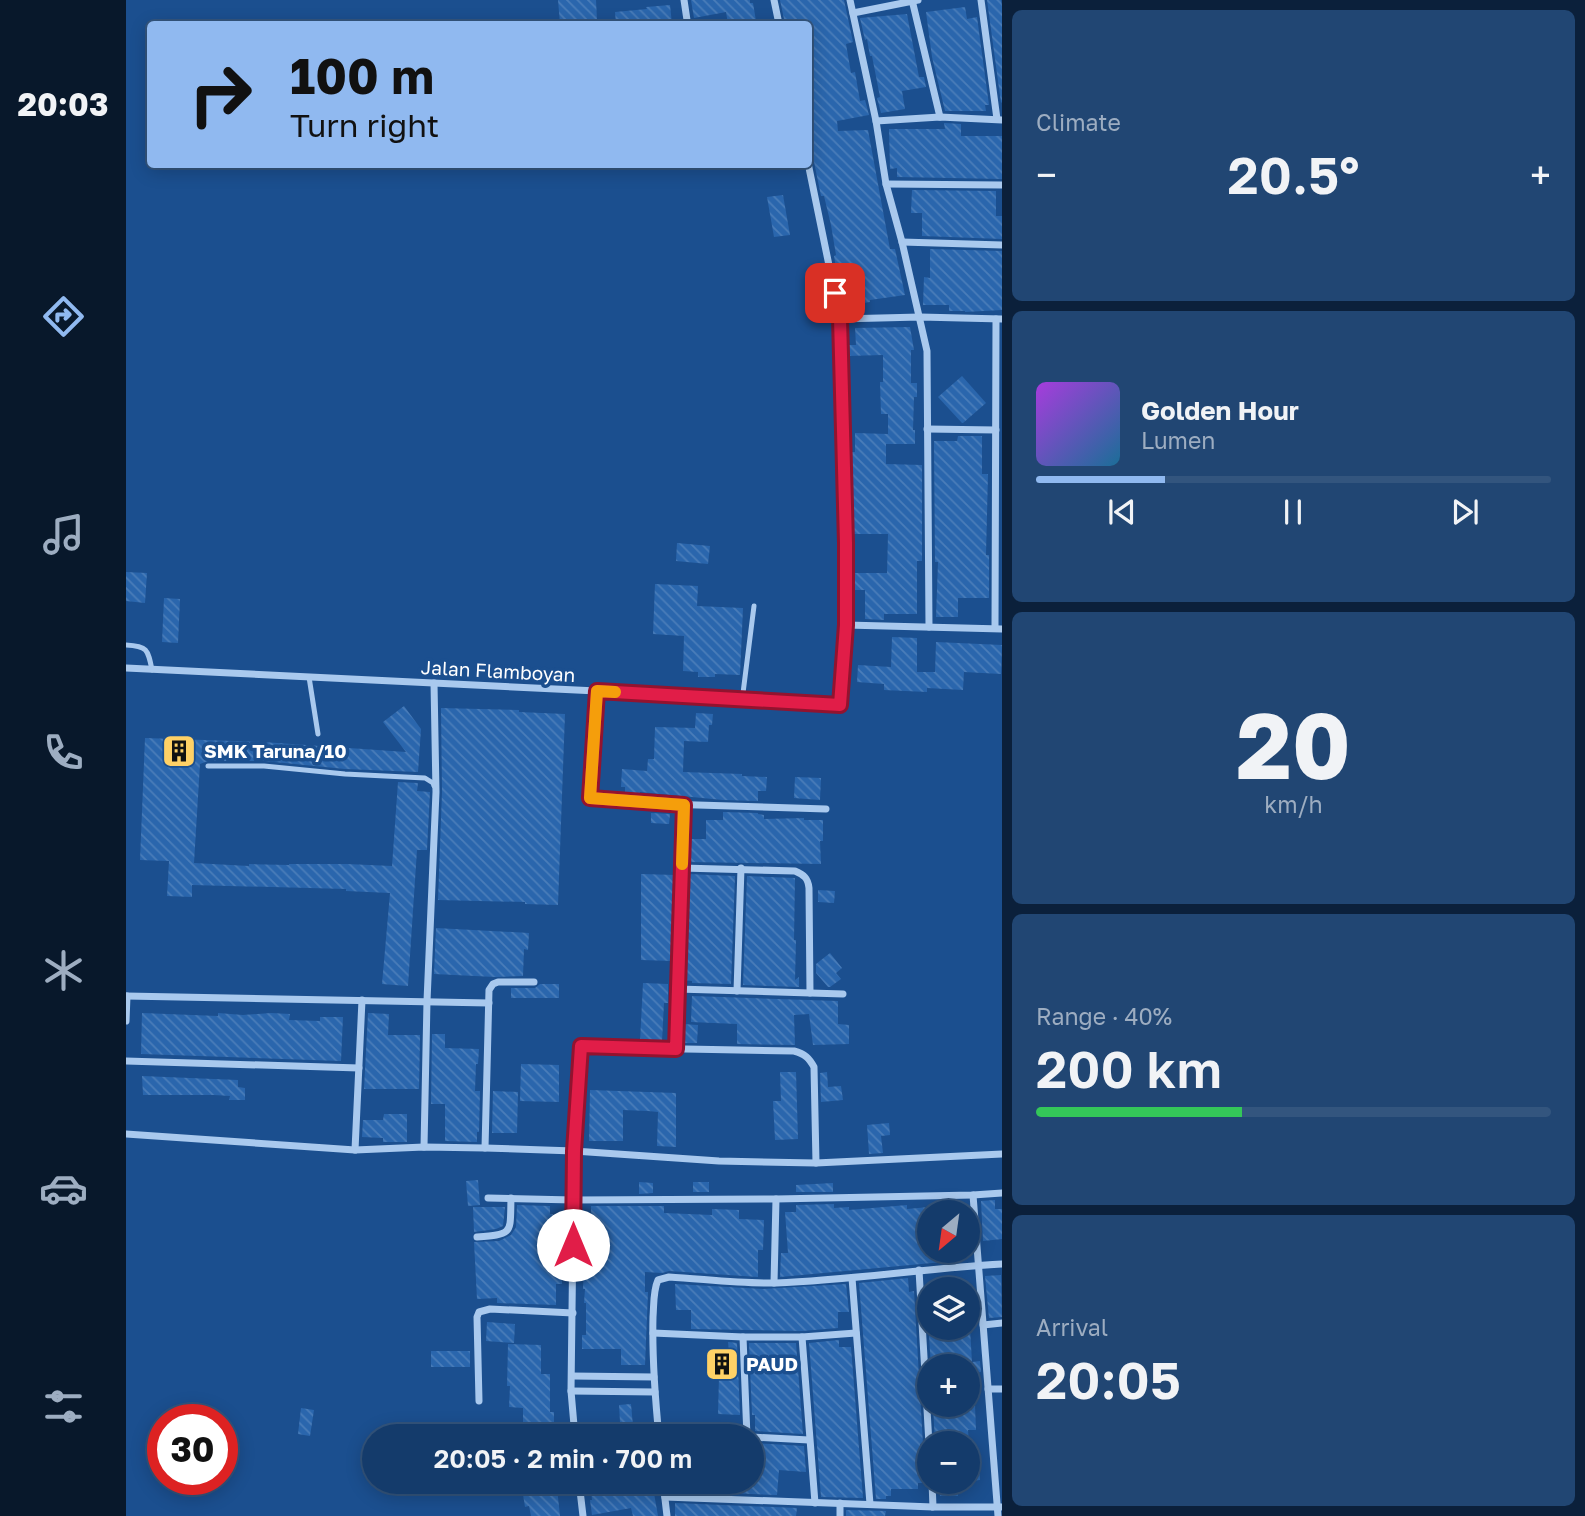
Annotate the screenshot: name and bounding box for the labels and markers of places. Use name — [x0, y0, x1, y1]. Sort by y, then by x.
pin — [805, 263, 865, 323]
building icon: SMK Taruna/10 — [160, 732, 198, 770]
place label: SMK Taruna/10 — [204, 739, 347, 762]
building icon: PAUD — [703, 1345, 741, 1383]
place label: PAUD — [746, 1352, 798, 1375]

